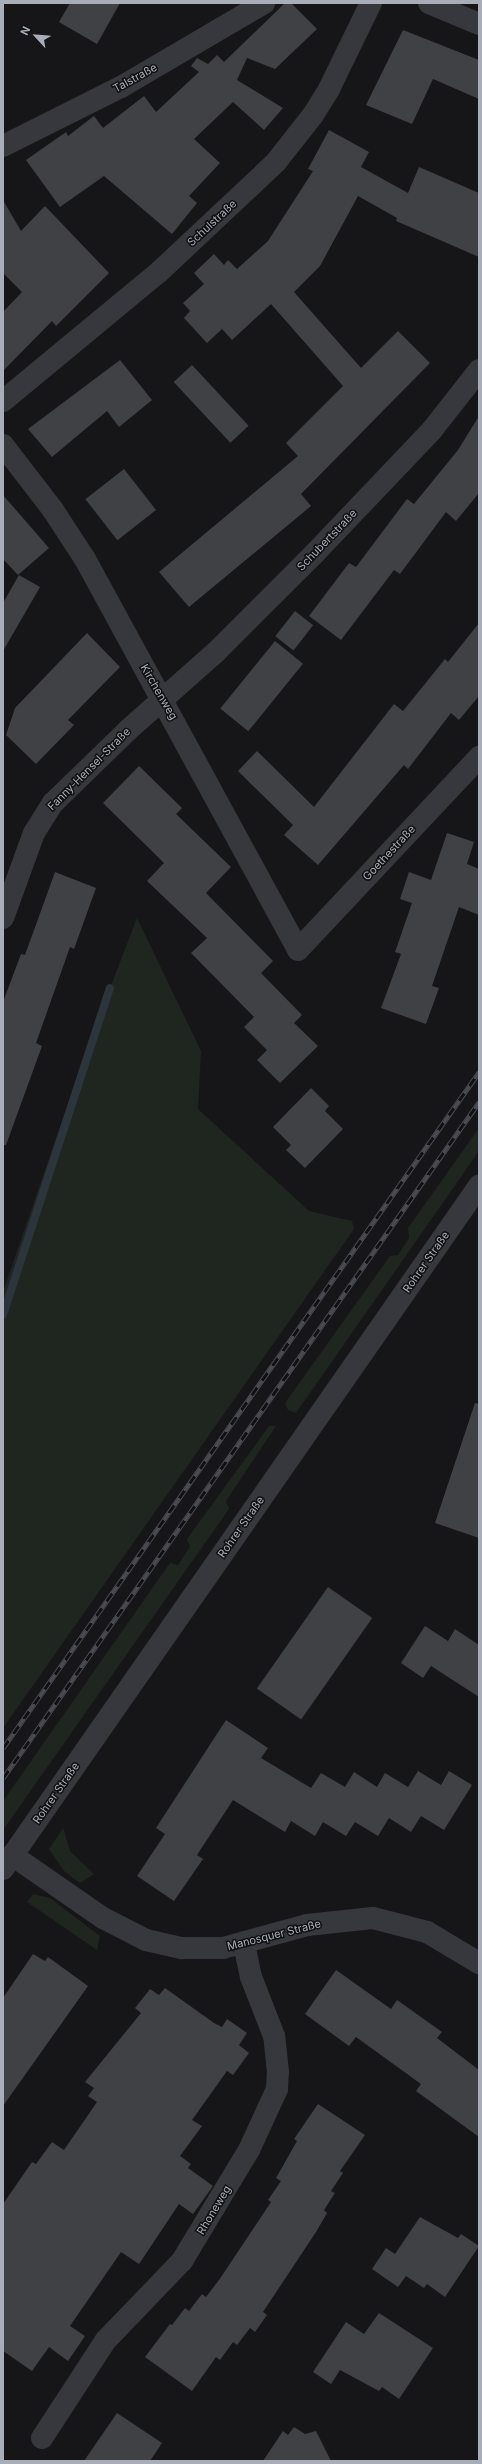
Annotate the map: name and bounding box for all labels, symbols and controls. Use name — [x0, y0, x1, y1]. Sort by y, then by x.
north arrow — [16, 16, 56, 56]
text: N — [17, 24, 33, 38]
street label: Talstraße — [111, 61, 159, 95]
street label: Schulstraße — [185, 197, 239, 249]
street label: Schubertstraße — [294, 507, 360, 573]
street label: Kirchenweg — [138, 662, 180, 722]
street label: Fanny-Hensel-Straße — [45, 725, 133, 813]
street label: Goethestraße — [360, 823, 418, 883]
street label: Rohrer Straße — [400, 1229, 452, 1295]
street label: Rohrer Straße — [215, 1494, 267, 1560]
street label: Rohrer Straße — [30, 1760, 82, 1826]
street label: Manosquer Straße — [226, 1917, 322, 1953]
street label: Rhoneweg — [194, 2183, 234, 2237]

